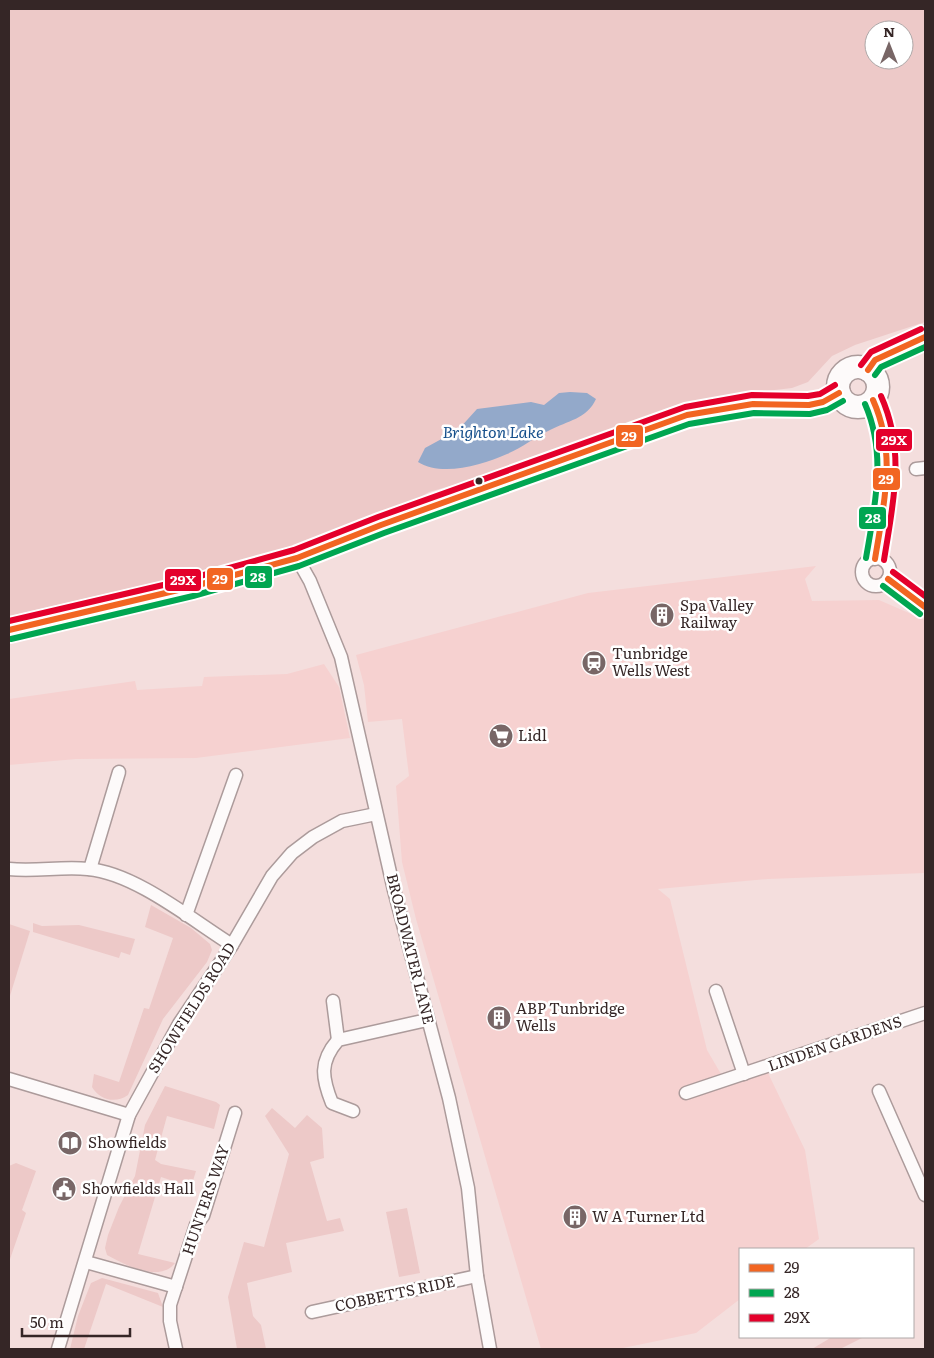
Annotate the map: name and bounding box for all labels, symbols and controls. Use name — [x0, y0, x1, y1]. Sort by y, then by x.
north arrow — [864, 20, 914, 70]
text: N — [883, 21, 895, 41]
water label: Brighton Lake — [442, 419, 544, 443]
line badge: 29 — [615, 424, 644, 448]
text: 29 — [621, 425, 637, 445]
line badge: 29X — [875, 428, 913, 452]
text: 29X — [881, 429, 907, 449]
line badge: 29 — [872, 467, 901, 491]
text: 29 — [878, 468, 894, 488]
unlabelled marker — [474, 476, 484, 486]
line badge: 28 — [858, 506, 887, 530]
text: 28 — [865, 507, 881, 527]
line badge: 28 — [244, 565, 273, 589]
text: 28 — [250, 566, 266, 586]
line badge: 29 — [206, 567, 234, 591]
line badge: 29X — [164, 568, 202, 592]
text: 29 — [212, 568, 228, 588]
text: 29X — [170, 569, 196, 589]
place label: Spa Valley Railway — [680, 593, 754, 633]
building icon: Spa Valley Railway — [649, 602, 675, 628]
place label: Tunbridge Wells West — [612, 641, 690, 681]
station icon: Tunbridge Wells West — [581, 650, 607, 676]
supermarket icon: Lidl — [488, 723, 514, 749]
place label: Lidl — [518, 723, 547, 746]
street label: BROADWATER LANE — [382, 871, 441, 1026]
street label: SHOWFIELDS ROAD — [141, 937, 240, 1077]
place label: ABP Tunbridge Wells — [516, 996, 625, 1036]
building icon: ABP Tunbridge Wells — [486, 1005, 512, 1031]
street label: LINDEN GARDENS — [764, 1009, 905, 1076]
library icon: Showfields — [57, 1130, 83, 1156]
place label: Showfields — [88, 1130, 167, 1153]
street label: HUNTERS WAY — [175, 1141, 234, 1258]
public building icon: Showfields Hall — [51, 1176, 77, 1202]
place label: Showfields Hall — [82, 1176, 194, 1199]
building icon: W A Turner Ltd — [562, 1204, 588, 1230]
place label: W A Turner Ltd — [592, 1204, 705, 1227]
legend — [739, 1248, 914, 1338]
text: 29 — [784, 1255, 800, 1278]
street label: COBBETTS RIDE — [332, 1269, 457, 1317]
text: 28 — [784, 1280, 800, 1303]
text: 29X — [784, 1305, 810, 1328]
scale bar — [22, 1306, 130, 1338]
text: 50 m — [30, 1310, 64, 1333]

